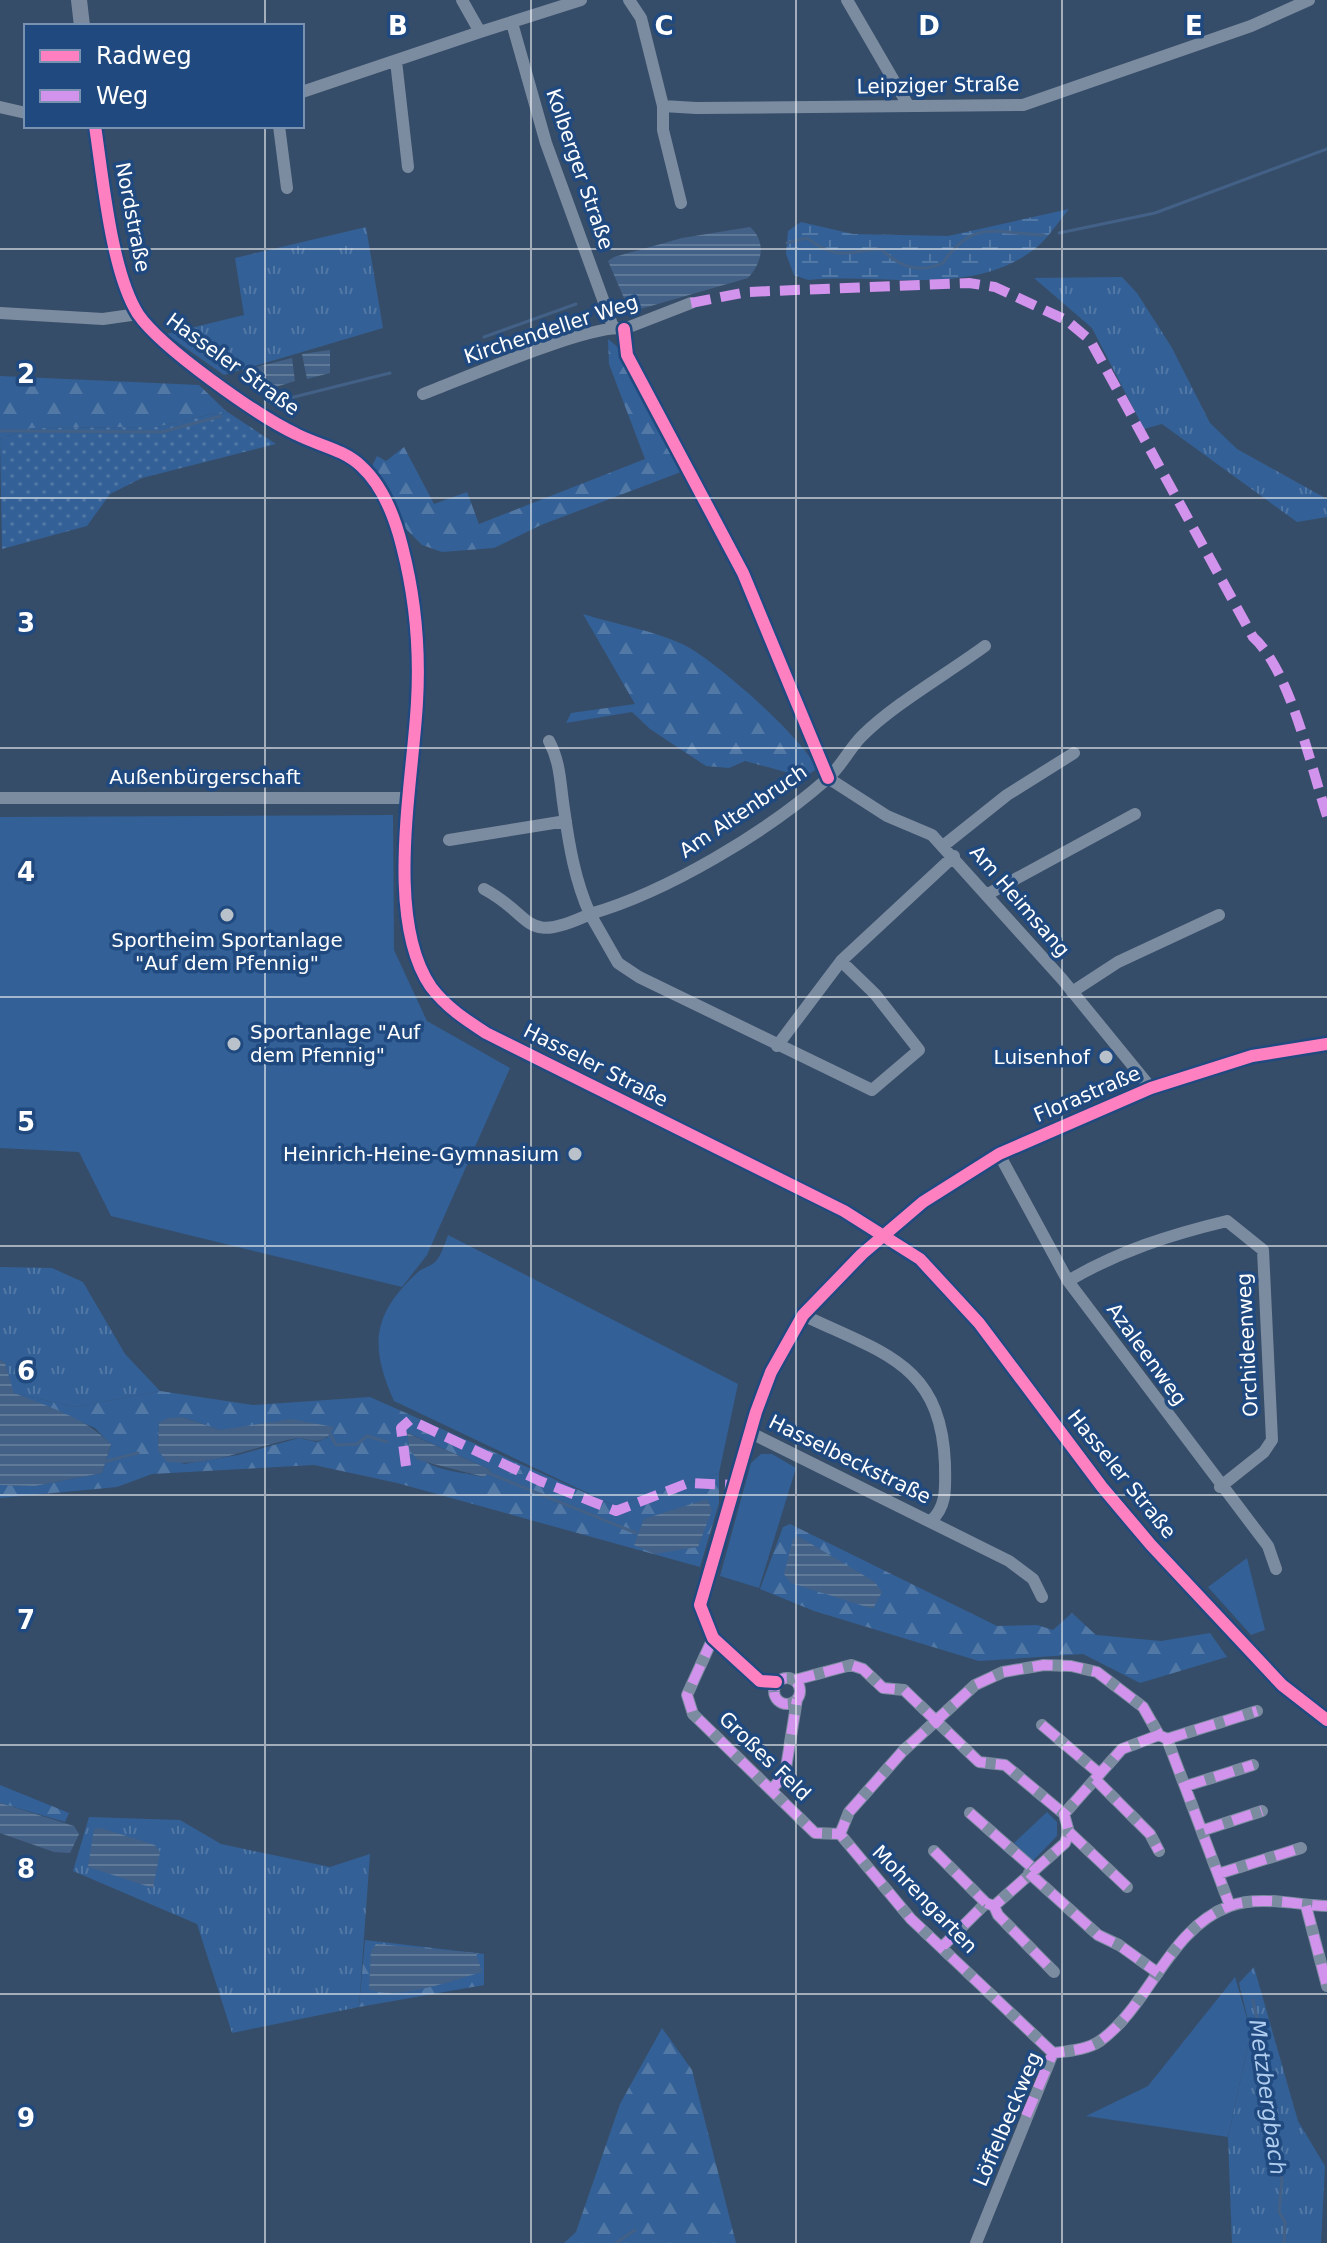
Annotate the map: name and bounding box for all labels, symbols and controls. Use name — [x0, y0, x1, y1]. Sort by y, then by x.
text: B — [388, 11, 408, 41]
text: C — [654, 11, 674, 41]
text: D — [918, 11, 940, 41]
text: E — [1185, 11, 1203, 41]
legend — [24, 24, 304, 128]
text: Radweg — [96, 42, 192, 70]
street label: Leipziger Straße — [856, 72, 1020, 98]
text: Weg — [96, 82, 148, 110]
street label: Kolberger Straße — [541, 86, 619, 252]
street label: Nordstraße — [111, 160, 155, 274]
street label: Kirchendeller Weg — [461, 290, 641, 368]
street label: Hasseler Straße — [162, 308, 304, 420]
text: 2 — [17, 359, 35, 389]
text: 3 — [17, 608, 35, 638]
street label: Am Altenbruch — [675, 759, 811, 863]
street label: Außenbürgerschaft — [109, 765, 301, 789]
street label: Am Heimsang — [965, 840, 1075, 962]
text: 4 — [17, 857, 35, 887]
marker: Sportheim Sportanlage "Auf dem Pfennig" — [218, 906, 236, 924]
place label: Sportheim Sportanlage "Auf dem Pfennig" — [111, 928, 343, 975]
street label: Hasseler Straße — [520, 1018, 672, 1112]
place label: Sportanlage "Auf dem Pfennig" — [250, 1020, 421, 1067]
marker: Sportanlage "Auf dem Pfennig" — [225, 1035, 243, 1053]
place label: Luisenhof — [994, 1045, 1091, 1069]
marker: Luisenhof — [1097, 1048, 1115, 1066]
street label: Florastraße — [1030, 1061, 1144, 1127]
text: 5 — [17, 1107, 35, 1137]
place label: Heinrich-Heine-Gymnasium — [283, 1142, 559, 1166]
marker: Heinrich-Heine-Gymnasium — [566, 1145, 584, 1163]
street label: Orchideenweg — [1231, 1272, 1263, 1418]
street label: Azaleenweg — [1102, 1298, 1192, 1410]
text: 6 — [17, 1356, 35, 1386]
street label: Hasseler Straße — [1063, 1405, 1181, 1543]
street label: Hasselbeckstraße — [765, 1409, 935, 1509]
text: 7 — [17, 1605, 35, 1635]
street label: Großes Feld — [714, 1706, 816, 1806]
street label: Mohrengarten — [867, 1840, 983, 1958]
text: 8 — [17, 1854, 35, 1884]
water label: Metzbergbach — [1244, 2018, 1291, 2176]
street label: Löffelbeckweg — [968, 2048, 1046, 2190]
text: 9 — [17, 2103, 35, 2133]

